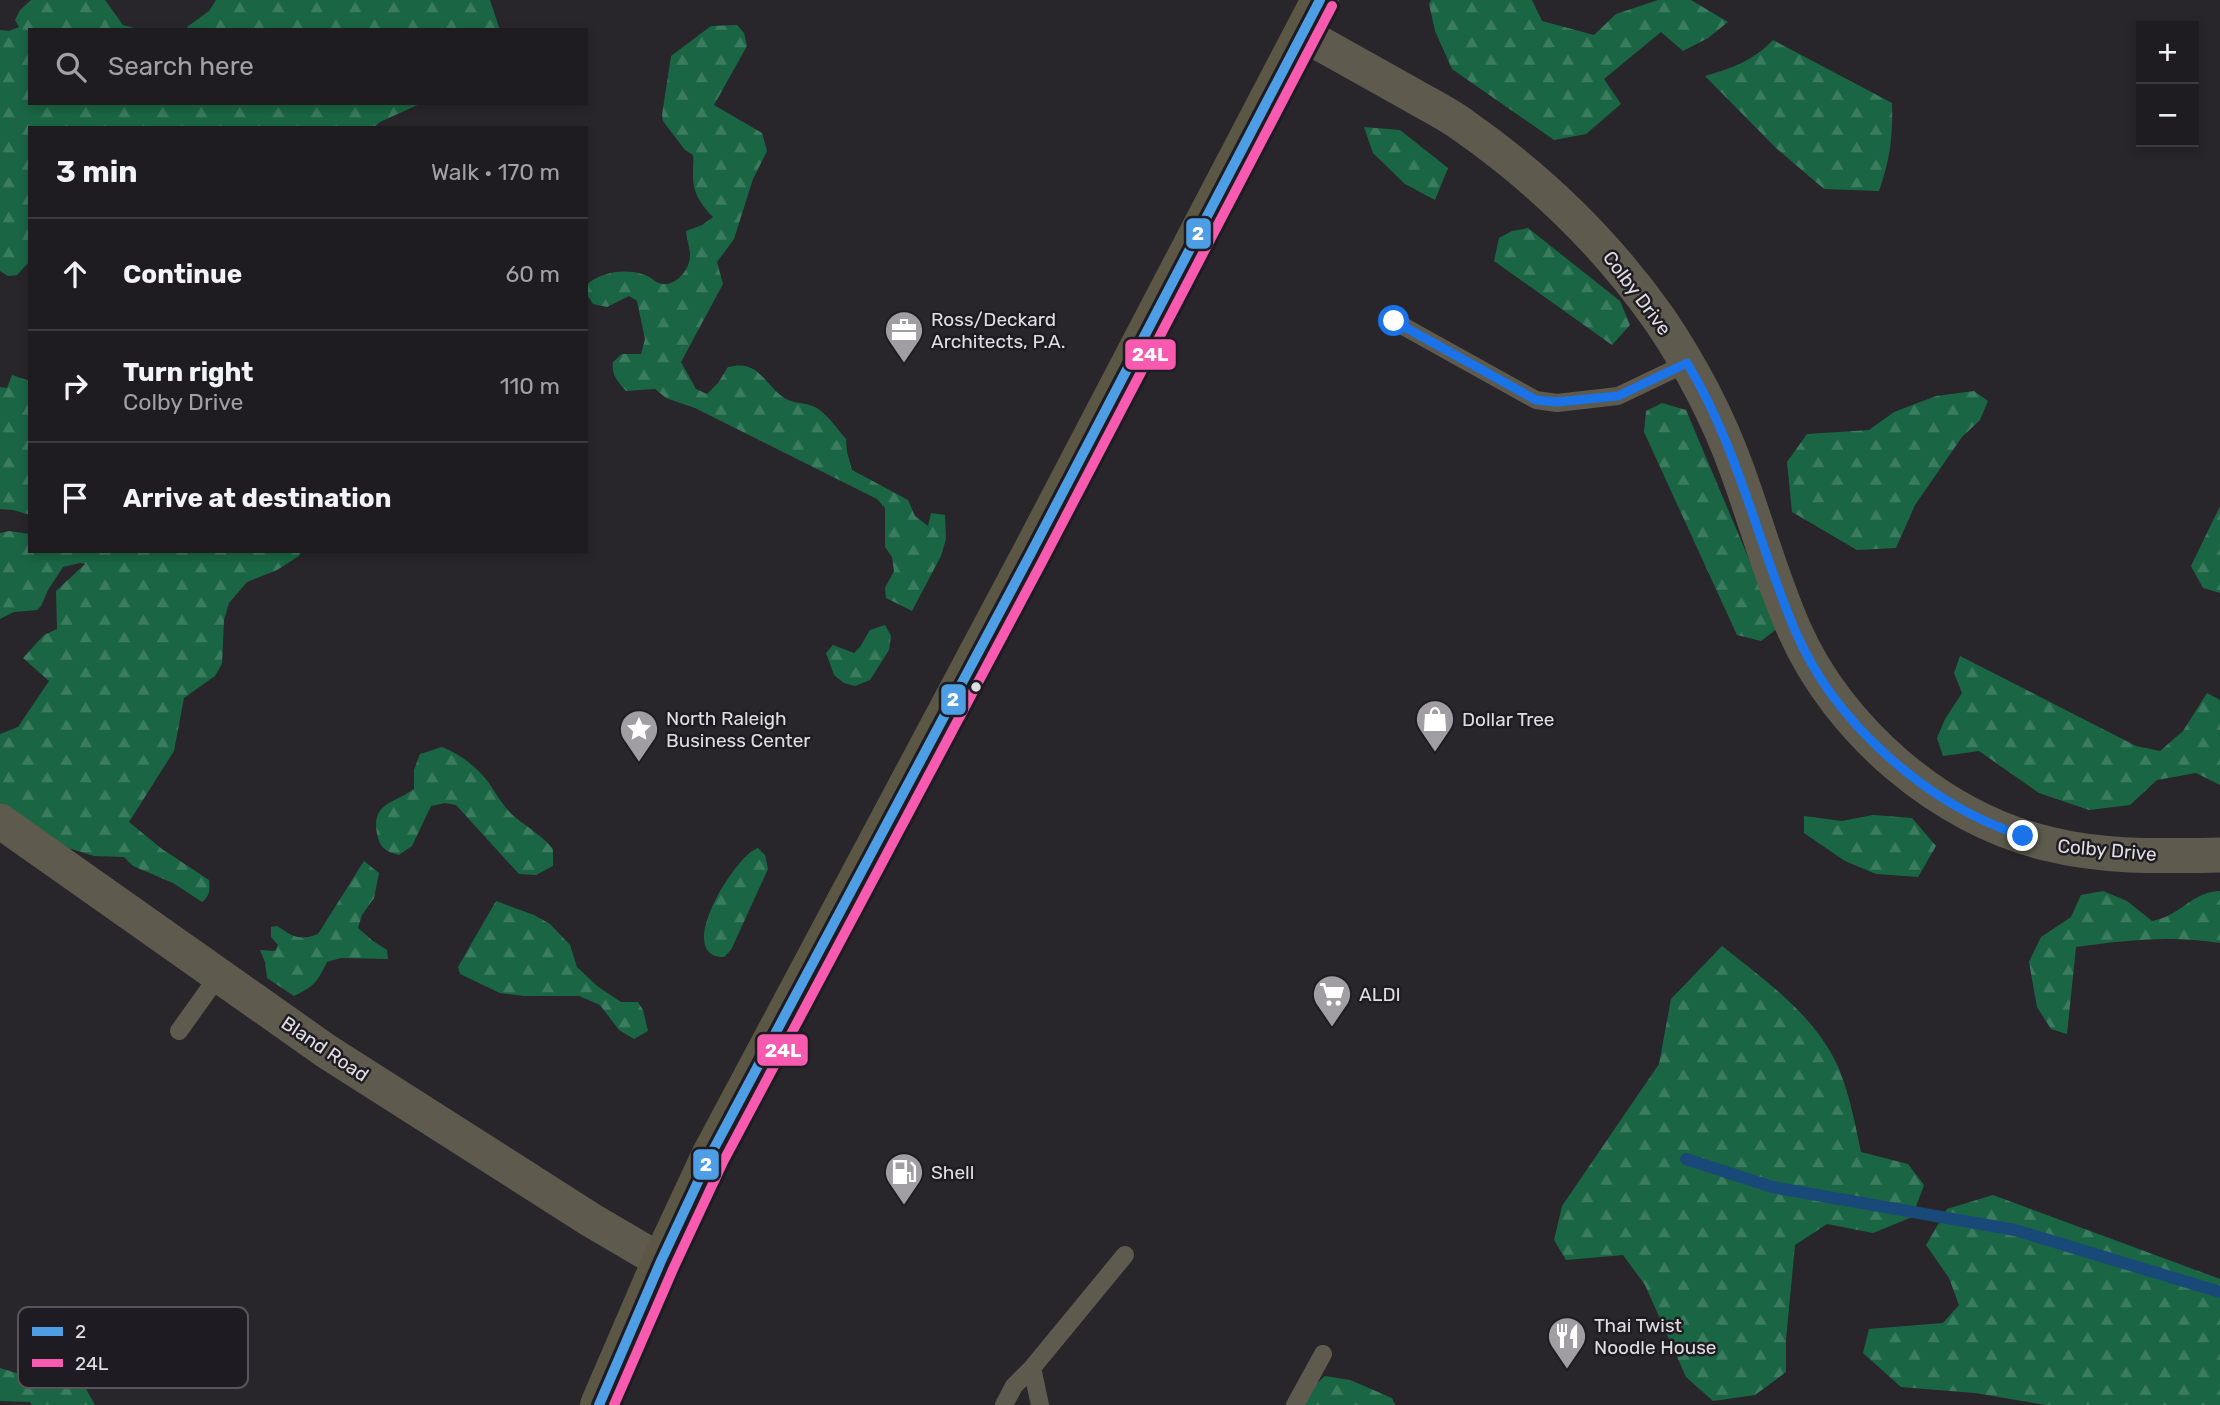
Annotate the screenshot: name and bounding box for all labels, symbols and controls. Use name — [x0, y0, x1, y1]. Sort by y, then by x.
map controls — [2136, 21, 2199, 147]
button: + — [2136, 21, 2199, 84]
search box — [28, 28, 588, 105]
icon: search — [52, 48, 90, 86]
text: Search here — [108, 51, 254, 82]
button: − — [2136, 84, 2199, 147]
text: 3 min — [56, 154, 138, 190]
text: Walk · 170 m — [431, 158, 560, 186]
line badge: 2 — [1185, 217, 1212, 250]
text: 2 — [1192, 222, 1204, 245]
street label: Colby Drive — [1598, 246, 1676, 340]
icon: ahead — [56, 255, 94, 293]
text: Continue — [123, 259, 242, 290]
text: 60 m — [505, 260, 560, 288]
route start — [1378, 305, 1409, 336]
place label: Ross/Deckard Architects, P.A. — [931, 308, 1066, 353]
office icon: Ross/Deckard Architects, P.A. — [883, 309, 925, 364]
line badge: 24L — [1124, 338, 1177, 371]
text: 24L — [1132, 343, 1169, 366]
text: Turn right — [123, 357, 253, 388]
icon: right — [56, 367, 94, 405]
text: 110 m — [500, 372, 560, 400]
text: Colby Drive — [123, 388, 243, 416]
icon: arrive — [56, 479, 94, 517]
text: Arrive at destination — [123, 483, 391, 514]
unlabelled marker — [969, 680, 983, 694]
line badge: 2 — [940, 683, 967, 716]
text: 2 — [947, 688, 959, 711]
shop icon: Dollar Tree — [1414, 698, 1456, 753]
place label: North Raleigh Business Center — [666, 707, 811, 752]
place icon: North Raleigh Business Center — [618, 708, 660, 763]
place label: Dollar Tree — [1462, 708, 1554, 731]
route end — [2007, 820, 2038, 851]
street label: Colby Drive — [2056, 834, 2158, 866]
supermarket icon: ALDI — [1311, 973, 1353, 1028]
place label: ALDI — [1359, 983, 1401, 1006]
street label: Bland Road — [277, 1011, 373, 1087]
line badge: 24L — [756, 1033, 809, 1067]
text: 24L — [765, 1039, 802, 1062]
line badge: 2 — [692, 1148, 720, 1181]
fuel station icon: Shell — [883, 1151, 925, 1206]
text: 2 — [700, 1153, 712, 1176]
place label: Shell — [931, 1161, 974, 1184]
legend — [18, 1307, 248, 1388]
place label: Thai Twist Noodle House — [1594, 1314, 1716, 1359]
restaurant icon: Thai Twist Noodle House — [1546, 1315, 1588, 1370]
text: 2 — [75, 1320, 86, 1343]
text: 24L — [75, 1352, 109, 1375]

